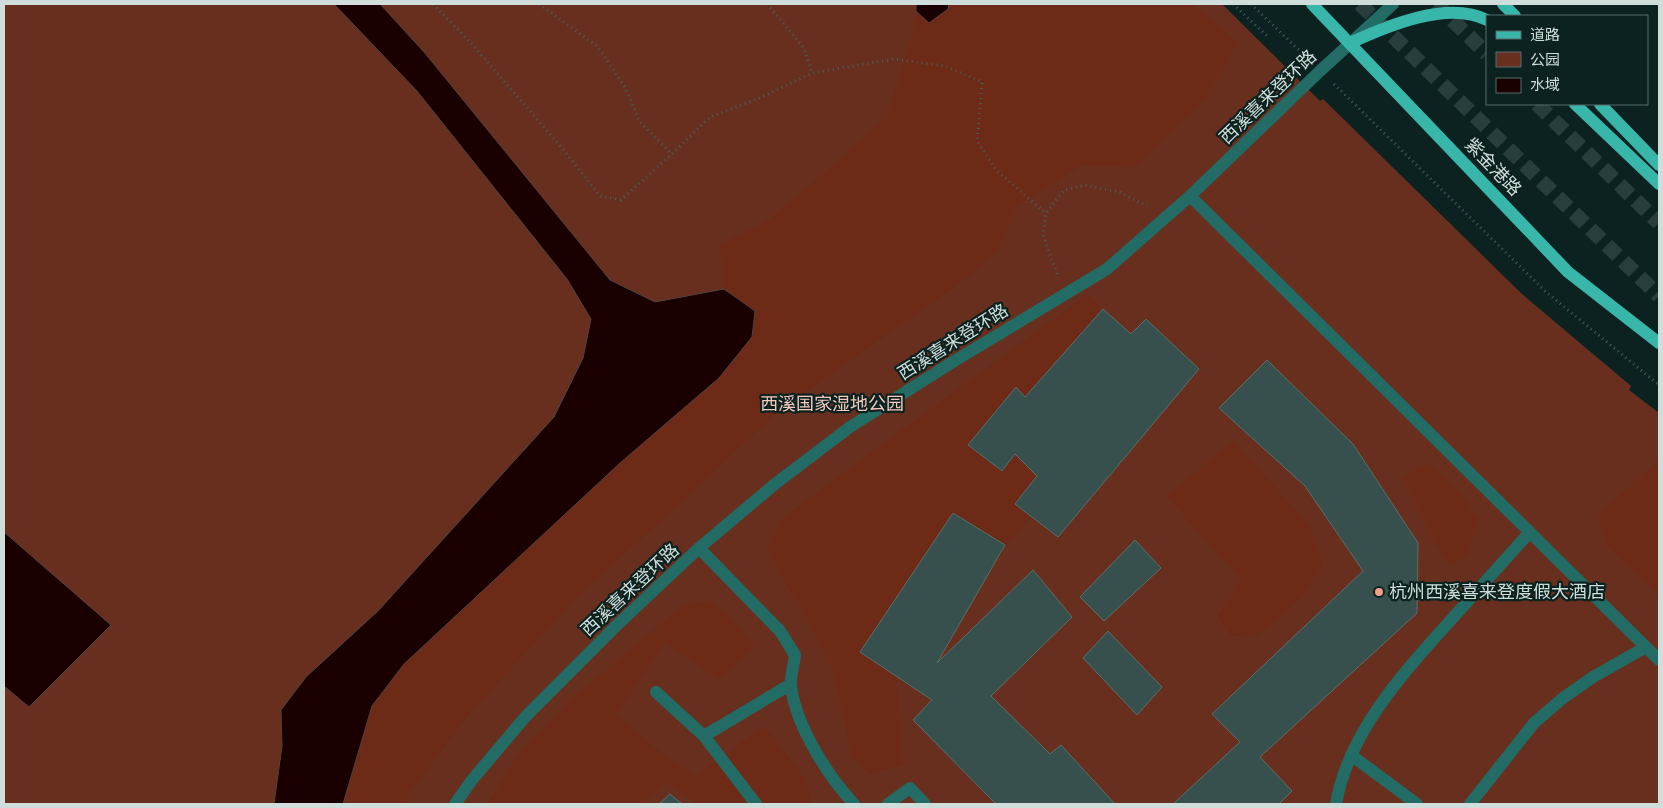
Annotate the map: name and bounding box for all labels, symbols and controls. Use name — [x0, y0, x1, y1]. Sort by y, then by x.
legend — [1486, 15, 1648, 105]
text: 道路 — [1530, 25, 1560, 43]
street label: 西溪喜来登环路 — [1214, 45, 1320, 148]
text: 公园 — [1530, 50, 1560, 68]
text: 水域 — [1530, 75, 1560, 93]
street label: 紫金港路 — [1461, 133, 1527, 200]
street label: 西溪喜来登环路 — [893, 298, 1012, 384]
park label: 西溪国家湿地公园 — [760, 392, 904, 414]
street label: 西溪喜来登环路 — [576, 538, 683, 640]
place label: 杭州西溪喜来登度假大酒店 — [1389, 580, 1605, 602]
marker: 杭州西溪喜来登度假大酒店 — [1373, 586, 1385, 598]

